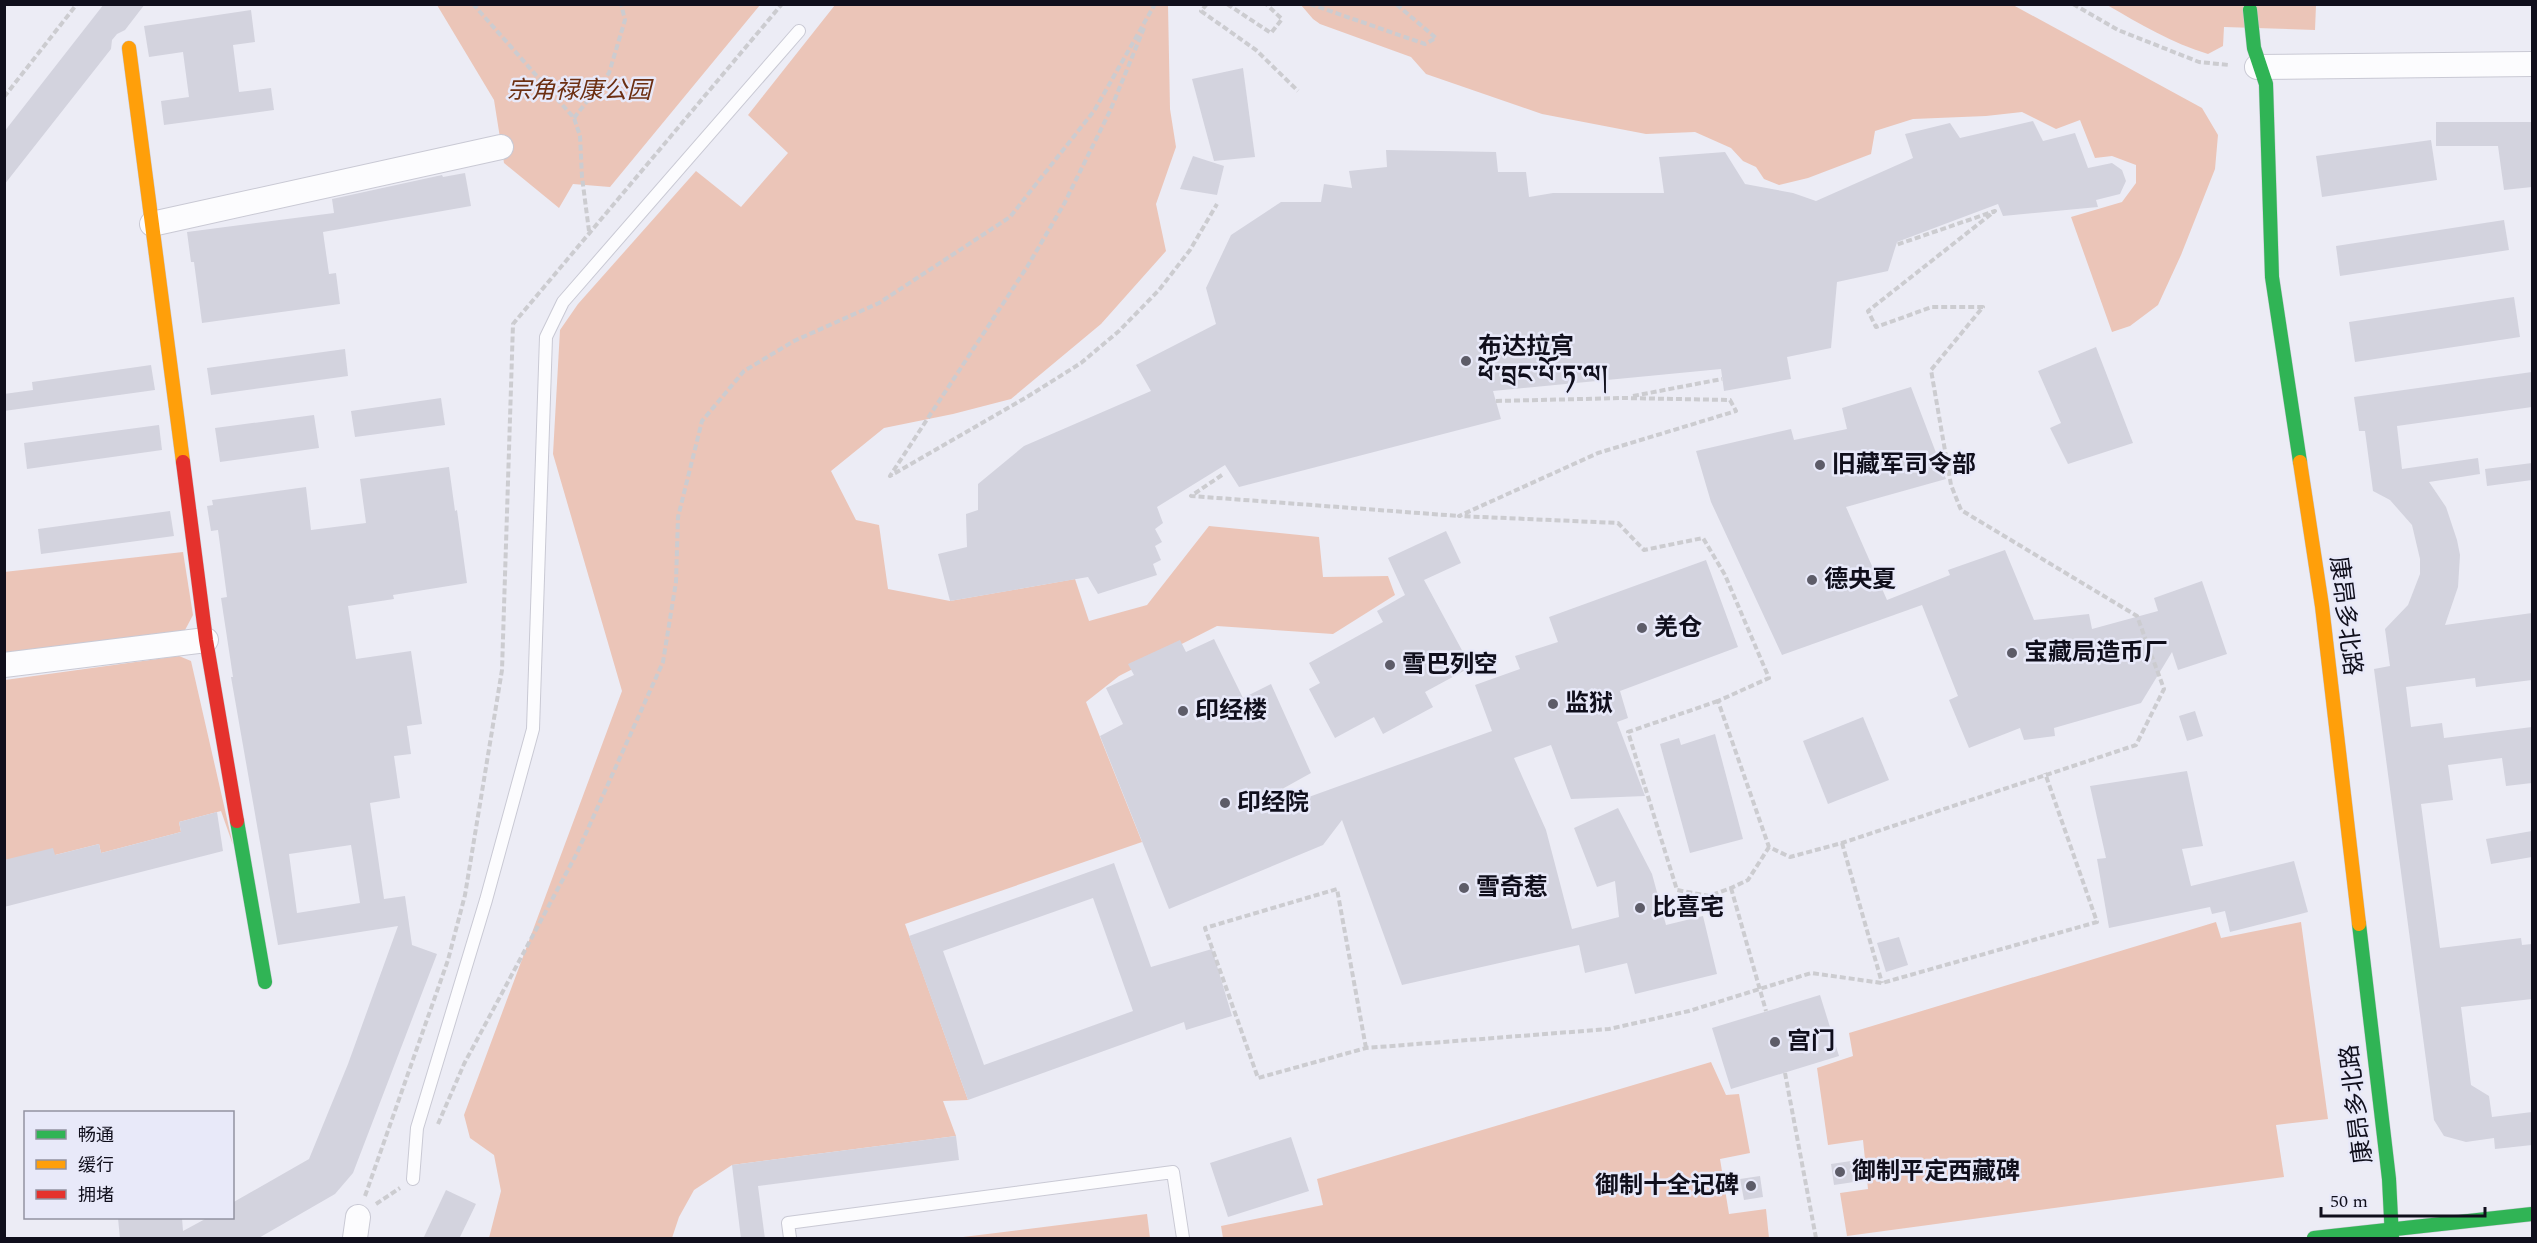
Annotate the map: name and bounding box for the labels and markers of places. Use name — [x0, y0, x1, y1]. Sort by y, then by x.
place label: 布达拉宫 ཕོ་བྲང་པོ་ཏ་ལ། — [1478, 329, 1608, 394]
marker: 布达拉宫 ཕོ་བྲང་པོ་ཏ་ལ། — [1459, 354, 1473, 368]
place label: 旧藏军司令部 — [1832, 447, 1976, 483]
marker: 旧藏军司令部 — [1813, 458, 1827, 472]
place label: 德央夏 — [1824, 562, 1896, 598]
marker: 德央夏 — [1805, 573, 1819, 587]
place label: 羌仓 — [1654, 610, 1702, 646]
marker: 羌仓 — [1635, 621, 1649, 635]
place label: 宝藏局造币厂 — [2024, 635, 2168, 671]
marker: 宝藏局造币厂 — [2005, 646, 2019, 660]
place label: 雪巴列空 — [1402, 647, 1498, 683]
marker: 雪巴列空 — [1383, 658, 1397, 672]
place label: 监狱 — [1565, 686, 1613, 722]
place label: 印经楼 — [1195, 693, 1267, 729]
marker: 监狱 — [1546, 697, 1560, 711]
marker: 印经楼 — [1176, 704, 1190, 718]
place label: 印经院 — [1237, 785, 1309, 821]
marker: 印经院 — [1218, 796, 1232, 810]
place label: 雪奇惹 — [1476, 870, 1548, 906]
marker: 雪奇惹 — [1457, 881, 1471, 895]
place label: 比喜宅 — [1652, 890, 1724, 926]
marker: 比喜宅 — [1633, 901, 1647, 915]
place label: 宫门 — [1787, 1024, 1835, 1060]
marker: 宫门 — [1768, 1035, 1782, 1049]
place label: 御制平定西藏碑 — [1852, 1154, 2020, 1190]
marker: 御制平定西藏碑 — [1833, 1165, 1847, 1179]
place label: 御制十全记碑 — [1595, 1168, 1739, 1204]
marker: 御制十全记碑 — [1744, 1179, 1758, 1193]

